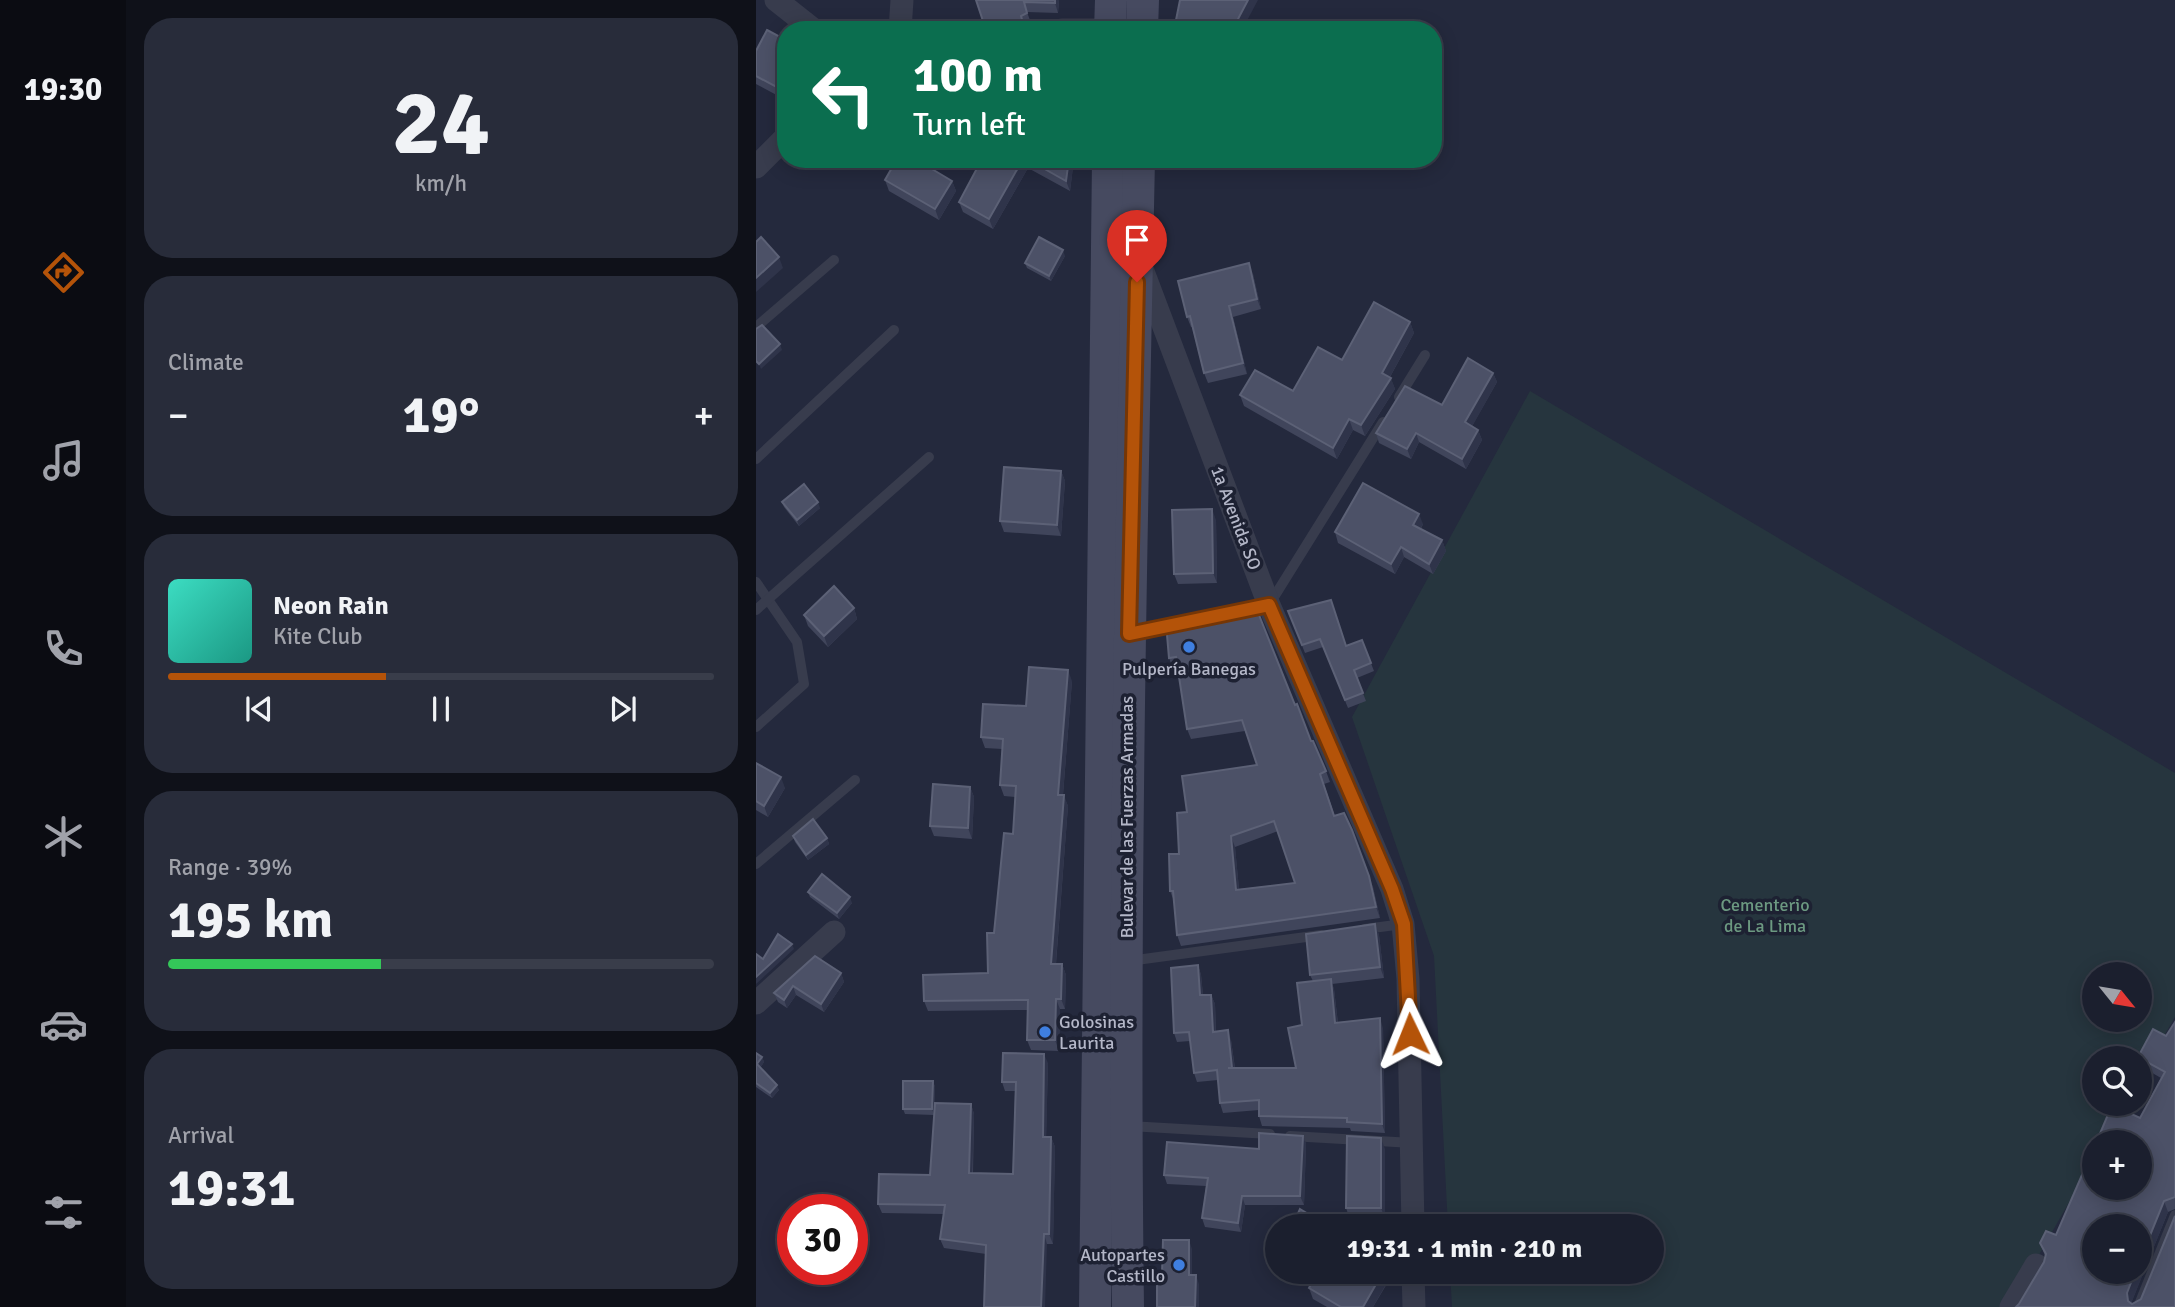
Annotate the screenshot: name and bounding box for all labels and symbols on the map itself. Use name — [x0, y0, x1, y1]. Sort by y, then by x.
pin — [1107, 210, 1167, 282]
street label: 1a Avenida SO — [1206, 463, 1266, 573]
marker: Pulpería Banegas — [1181, 639, 1197, 655]
place label: Pulpería Banegas — [1122, 658, 1256, 680]
street label: Bulevar de las Fuerzas Armadas — [1116, 696, 1138, 938]
park label: Cementerio de La Lima — [1720, 894, 1810, 937]
north arrow — [2082, 962, 2152, 1032]
position arrow — [1373, 997, 1447, 1071]
place label: Golosinas Laurita — [1059, 1011, 1134, 1054]
marker: Golosinas Laurita — [1037, 1024, 1053, 1040]
speed limit sign: 30 — [777, 1194, 868, 1285]
place label: Autopartes Castillo — [1080, 1244, 1165, 1287]
marker: Autopartes Castillo — [1171, 1257, 1187, 1273]

